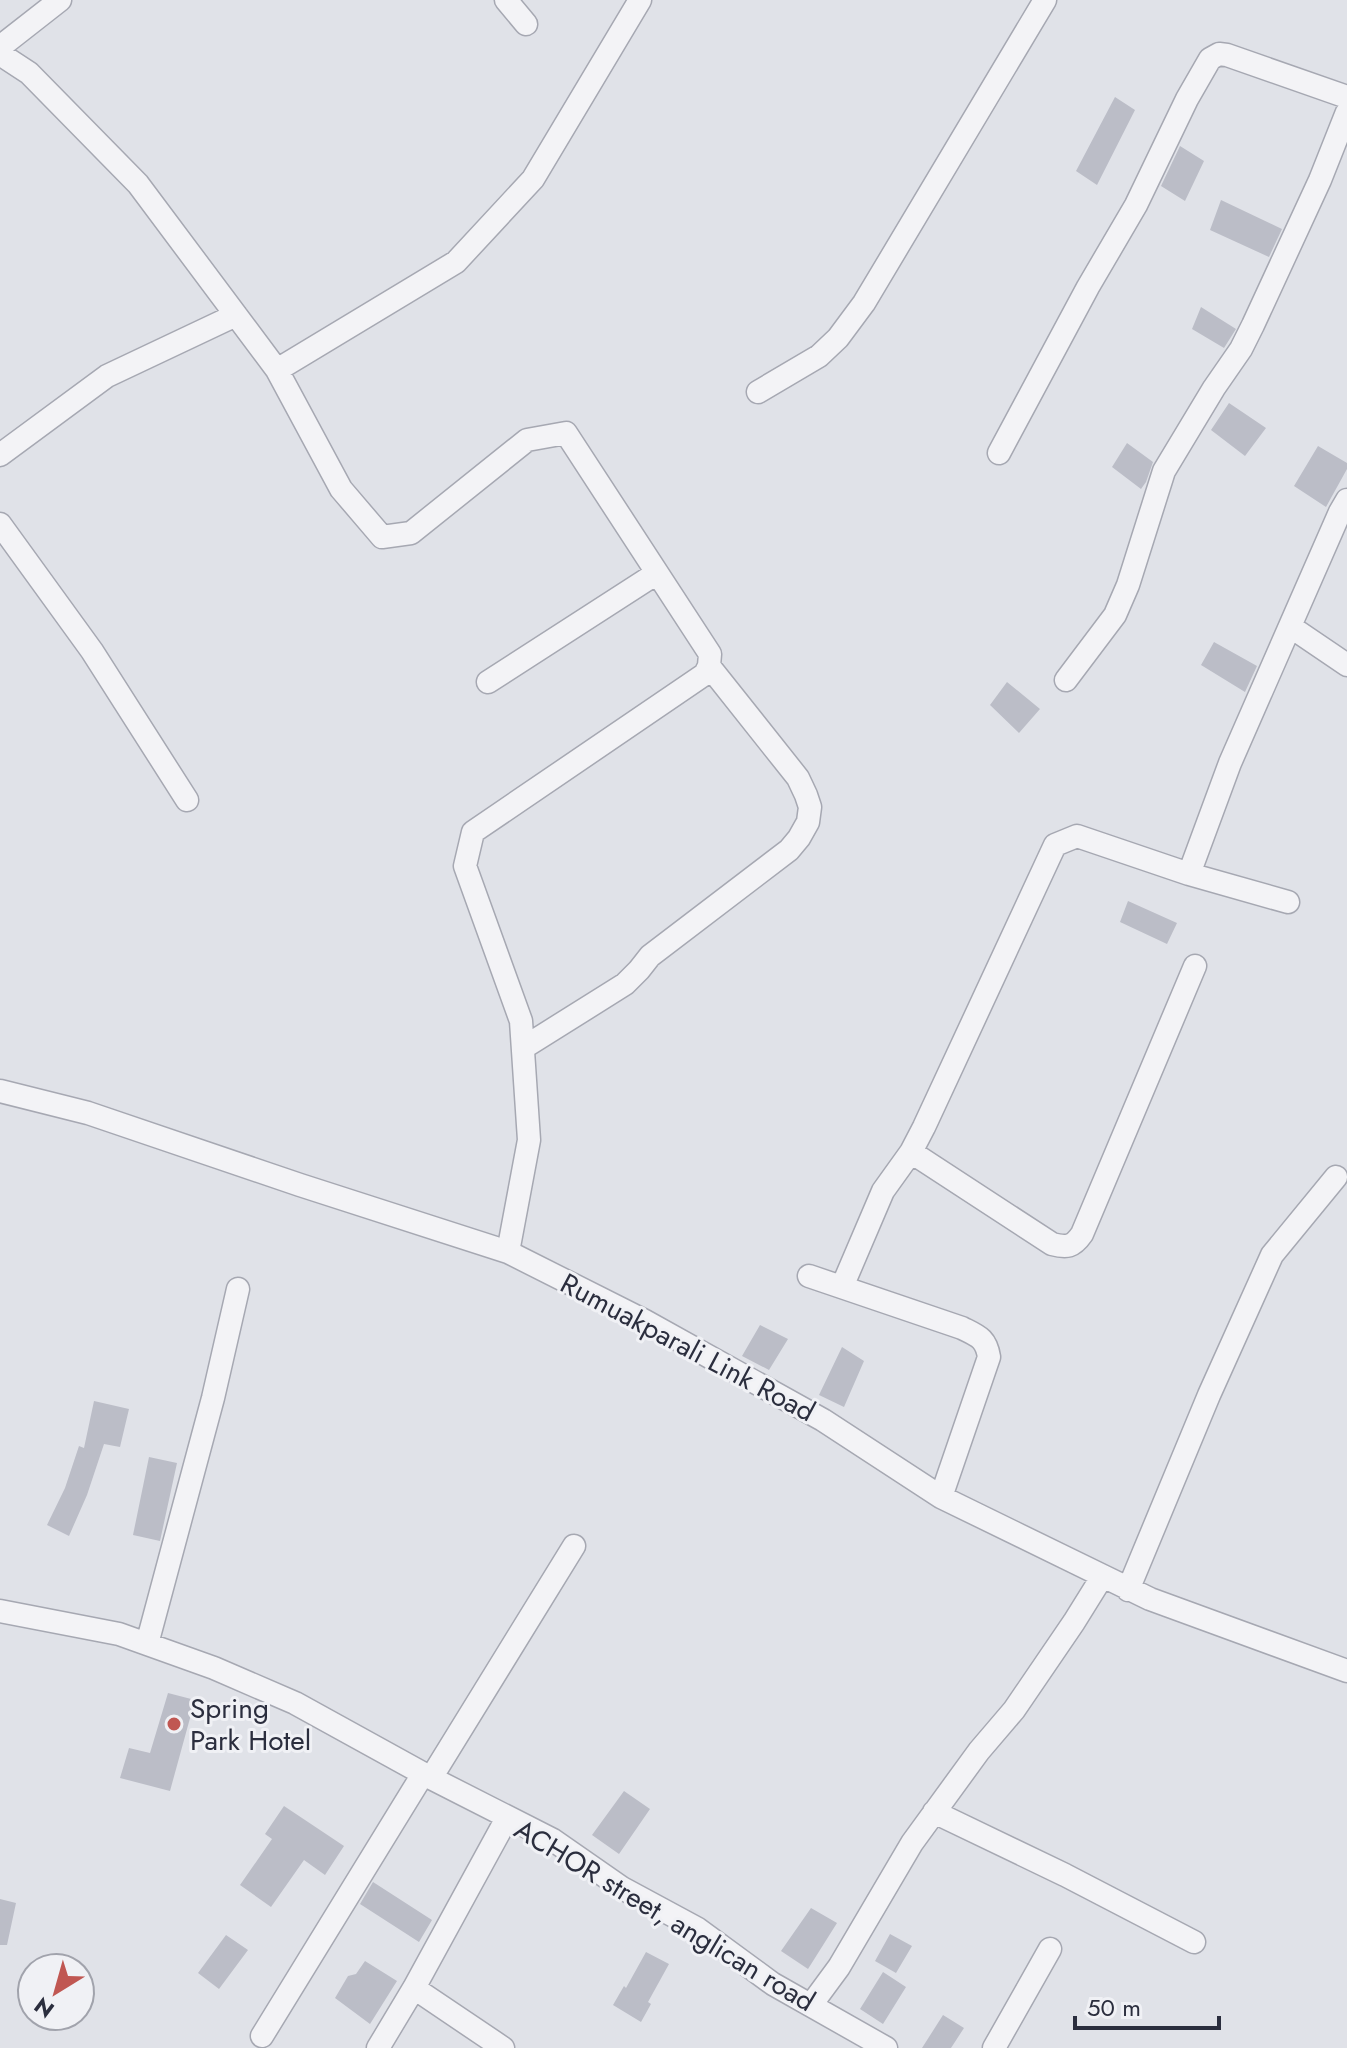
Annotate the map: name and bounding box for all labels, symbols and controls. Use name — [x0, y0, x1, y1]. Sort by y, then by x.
street label: Rumuakparali Link Road — [553, 1263, 822, 1432]
place label: Spring Park Hotel — [190, 1688, 311, 1761]
marker: Spring Park Hotel — [165, 1715, 183, 1733]
street label: ACHOR street, anglican road — [507, 1809, 823, 2022]
north arrow — [16, 1952, 96, 2032]
scale bar — [1075, 1980, 1219, 2030]
text: N — [27, 1990, 61, 2026]
text: 50 m — [1087, 1990, 1141, 2025]

